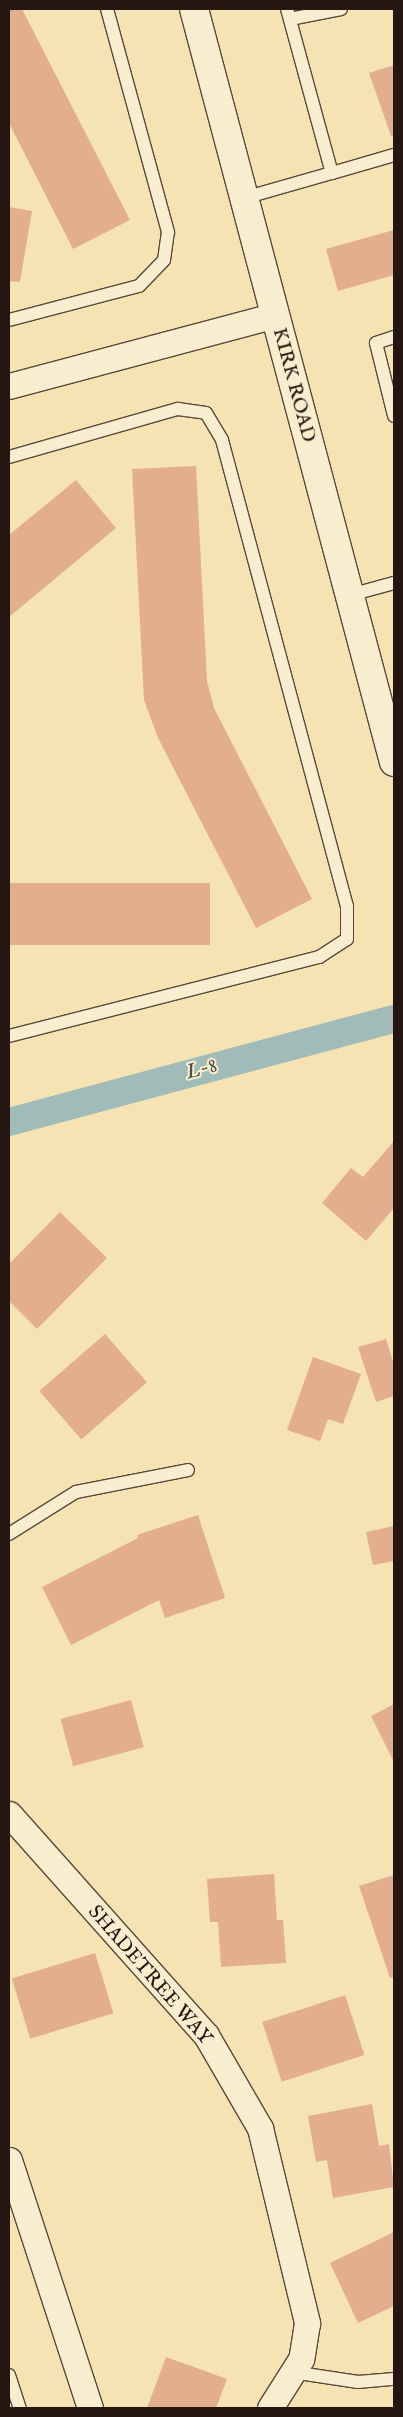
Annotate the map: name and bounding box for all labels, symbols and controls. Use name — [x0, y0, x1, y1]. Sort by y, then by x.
street label: KIRK ROAD — [267, 325, 321, 445]
water label: L-8 — [184, 1054, 220, 1086]
street label: SHADETREE WAY — [83, 1900, 217, 2050]

